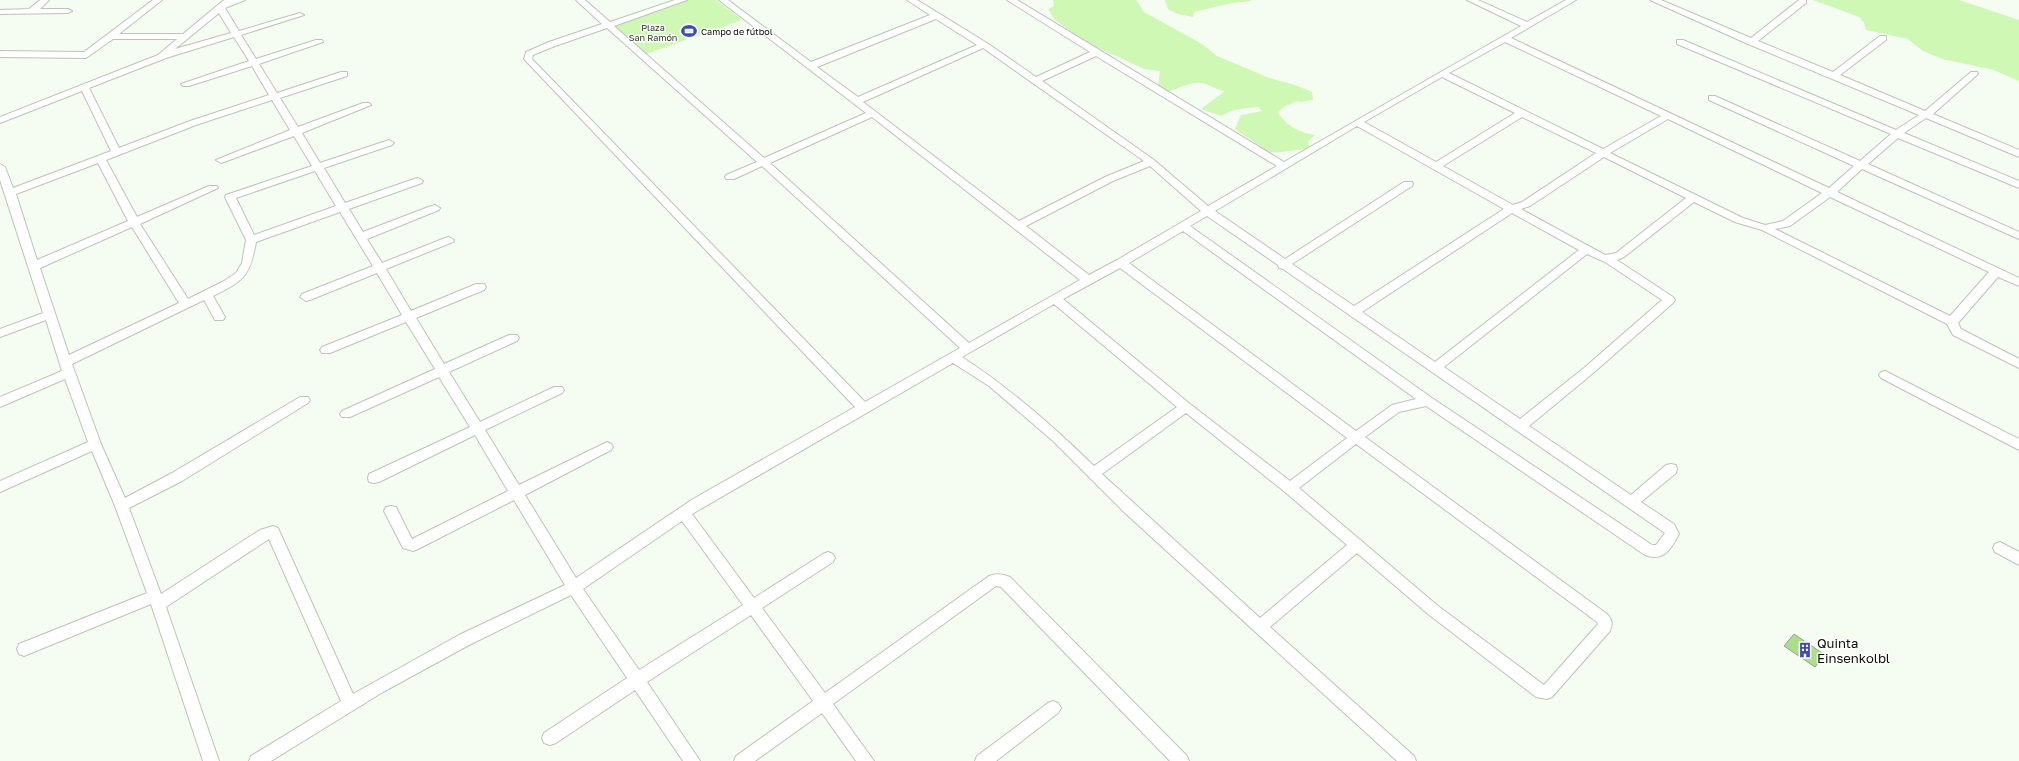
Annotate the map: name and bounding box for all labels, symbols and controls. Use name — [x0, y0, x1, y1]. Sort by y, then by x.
park label: Plaza San Ramón — [629, 22, 677, 43]
sports icon: Campo de fútbol — [680, 22, 698, 40]
place label: Campo de fútbol — [701, 26, 773, 37]
place label: Quinta Einsenkolbl — [1817, 635, 1890, 666]
building icon: Quinta Einsenkolbl — [1796, 641, 1814, 659]

